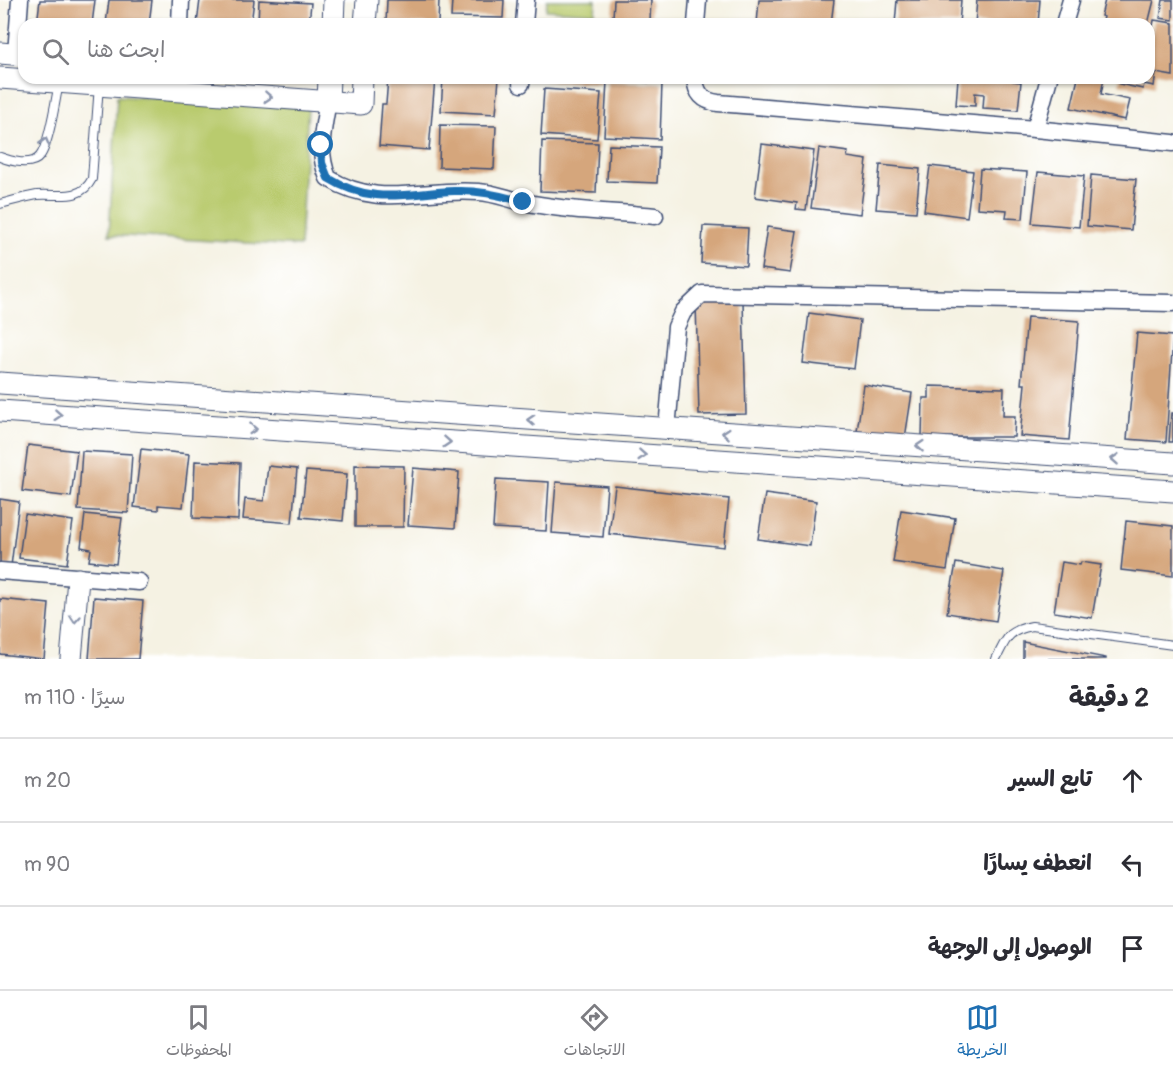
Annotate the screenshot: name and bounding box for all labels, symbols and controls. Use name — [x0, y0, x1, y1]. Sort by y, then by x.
search box — [18, 18, 1155, 84]
icon: search — [39, 35, 72, 68]
text: ابحث هنا — [87, 36, 165, 64]
one-way arrow — [263, 90, 272, 103]
route start — [307, 131, 333, 157]
one-way arrow — [38, 137, 50, 148]
route end — [509, 188, 535, 214]
one-way arrow — [54, 409, 63, 422]
one-way arrow — [526, 413, 535, 426]
one-way arrow — [248, 422, 257, 435]
one-way arrow — [721, 427, 730, 440]
one-way arrow — [443, 435, 452, 448]
one-way arrow — [916, 440, 925, 453]
one-way arrow — [637, 448, 647, 461]
one-way arrow — [1110, 453, 1119, 466]
one-way arrow — [69, 614, 82, 623]
text: 2 دقيقة — [1069, 682, 1149, 714]
text: سيرًا · 110 m — [24, 685, 125, 710]
icon: ahead — [1116, 764, 1149, 797]
text: تابع السير — [1009, 765, 1092, 793]
text: 20 m — [24, 768, 71, 793]
icon: left — [1116, 848, 1149, 881]
text: انعطف يسارًا — [983, 849, 1092, 877]
text: 90 m — [24, 852, 70, 877]
icon: arrive — [1116, 932, 1149, 965]
text: الوصول إلى الوجهة — [928, 933, 1092, 961]
tab: المحفوظات — [166, 1001, 232, 1064]
tab: الاتجاهات — [564, 1001, 625, 1064]
tab: الخريطة — [957, 1001, 1007, 1064]

